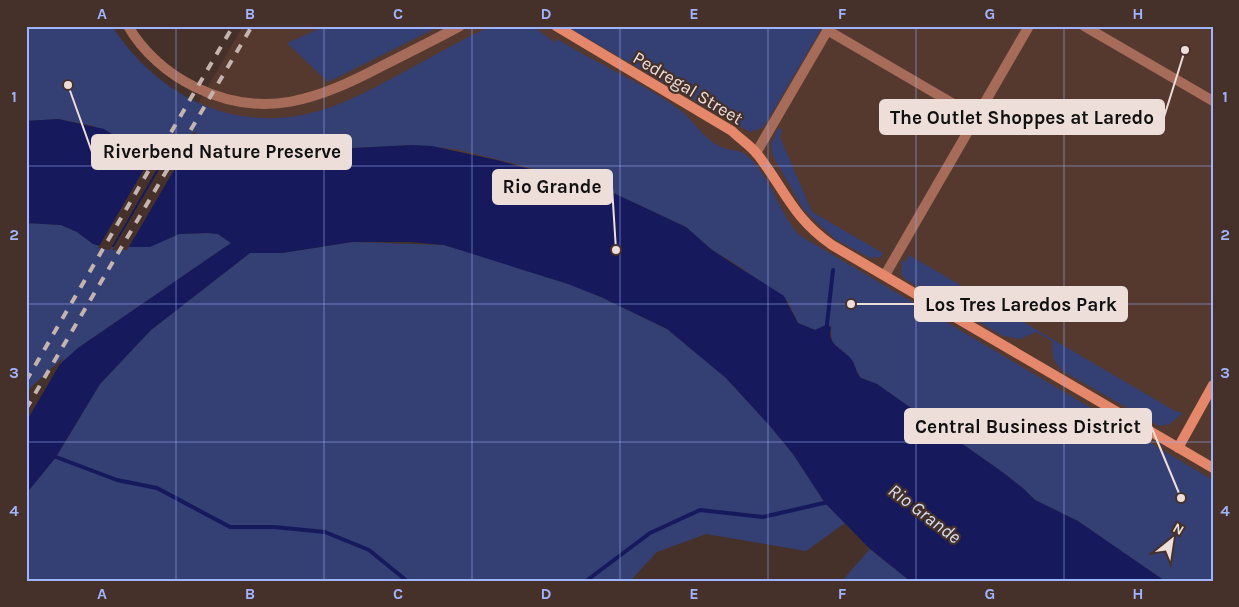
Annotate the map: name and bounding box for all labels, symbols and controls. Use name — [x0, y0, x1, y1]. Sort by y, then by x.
text: A — [97, 4, 107, 23]
text: B — [245, 4, 255, 23]
text: C — [393, 4, 403, 23]
text: D — [541, 4, 552, 23]
text: E — [689, 4, 699, 23]
text: F — [838, 4, 847, 23]
text: G — [985, 4, 995, 23]
text: H — [1132, 4, 1144, 23]
street label: Pedregal Street — [629, 47, 747, 130]
text: 1 — [11, 87, 17, 106]
text: 1 — [1222, 87, 1228, 106]
callout: The Outlet Shoppes at Laredo — [880, 100, 1164, 134]
text: The Outlet Shoppes at Laredo — [890, 107, 1154, 129]
callout: Riverbend Nature Preserve — [92, 135, 351, 169]
text: Riverbend Nature Preserve — [103, 141, 341, 163]
callout: Rio Grande — [493, 170, 612, 204]
text: Rio Grande — [502, 176, 602, 198]
text: 2 — [9, 225, 19, 244]
text: 2 — [1220, 225, 1230, 244]
callout: Los Tres Laredos Park — [915, 287, 1127, 321]
text: Los Tres Laredos Park — [925, 294, 1117, 316]
text: 3 — [9, 363, 19, 382]
text: 3 — [1220, 363, 1230, 382]
callout: Central Business District — [905, 409, 1151, 443]
text: Central Business District — [915, 416, 1141, 438]
water label: Rio Grande — [884, 479, 965, 548]
text: 4 — [9, 501, 19, 520]
text: 4 — [1220, 501, 1230, 520]
north arrow — [1146, 514, 1196, 564]
text: N — [1170, 519, 1187, 539]
text: A — [97, 584, 107, 603]
text: B — [245, 584, 255, 603]
text: C — [393, 584, 403, 603]
text: D — [541, 584, 552, 603]
text: E — [689, 584, 699, 603]
text: F — [838, 584, 847, 603]
text: G — [985, 584, 995, 603]
text: H — [1132, 584, 1144, 603]

